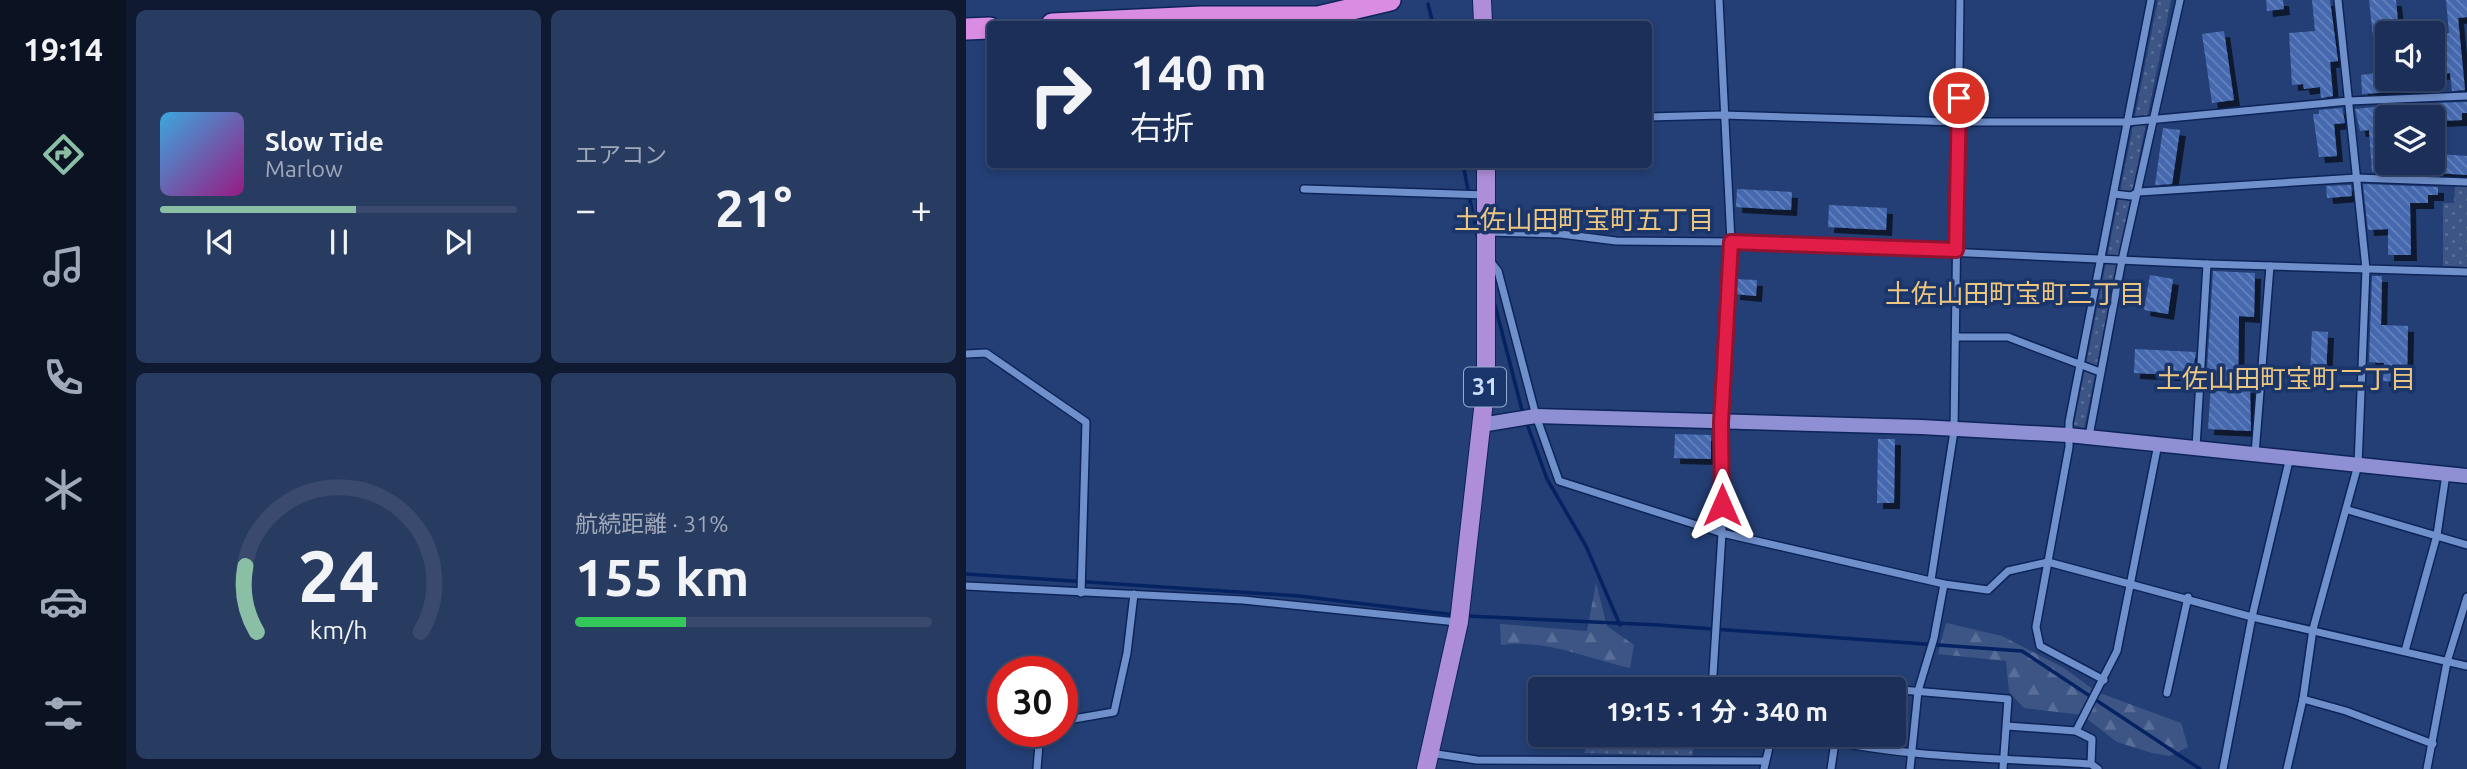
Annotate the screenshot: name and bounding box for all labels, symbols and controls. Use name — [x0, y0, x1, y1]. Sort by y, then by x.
map controls — [2375, 21, 2445, 175]
button: sound — [2375, 21, 2445, 91]
text: 19:14 — [23, 31, 103, 67]
text: 140 m — [1130, 44, 1267, 99]
icon: right — [1015, 49, 1106, 140]
pin — [1929, 68, 1989, 128]
icon: arrive — [1940, 79, 1978, 117]
button: layers — [2375, 105, 2445, 175]
text: 右折 — [1130, 109, 1194, 145]
text: Slow Tide — [265, 127, 384, 156]
icon: directions — [39, 130, 88, 179]
text: エアコン — [575, 142, 667, 167]
text: Marlow — [265, 156, 343, 181]
text: 21° — [715, 179, 792, 237]
text: − — [575, 188, 596, 230]
text: + — [911, 188, 932, 230]
district label: 土佐山田町宝町五丁目 — [1454, 205, 1714, 234]
icon: previous — [201, 223, 239, 261]
icon: pause — [320, 223, 358, 261]
icon: next — [439, 223, 477, 261]
icon: music — [39, 242, 88, 291]
district label: 土佐山田町宝町三丁目 — [1885, 279, 2145, 308]
icon: phone — [39, 353, 88, 402]
district label: 土佐山田町宝町二丁目 — [2156, 364, 2416, 393]
road number: 31 — [1464, 368, 1506, 406]
icon: climate — [39, 465, 88, 514]
position arrow — [1685, 468, 1759, 542]
text: 航続距離 · 31% — [575, 511, 728, 536]
text: 24 — [297, 534, 380, 616]
text: 155 km — [575, 548, 749, 606]
icon: car — [39, 577, 88, 626]
text: km/h — [310, 616, 367, 644]
speed limit sign: 30 — [987, 656, 1078, 747]
icon: filters — [39, 689, 88, 738]
text: 19:15 · 1 分 · 340 m — [1606, 697, 1828, 726]

